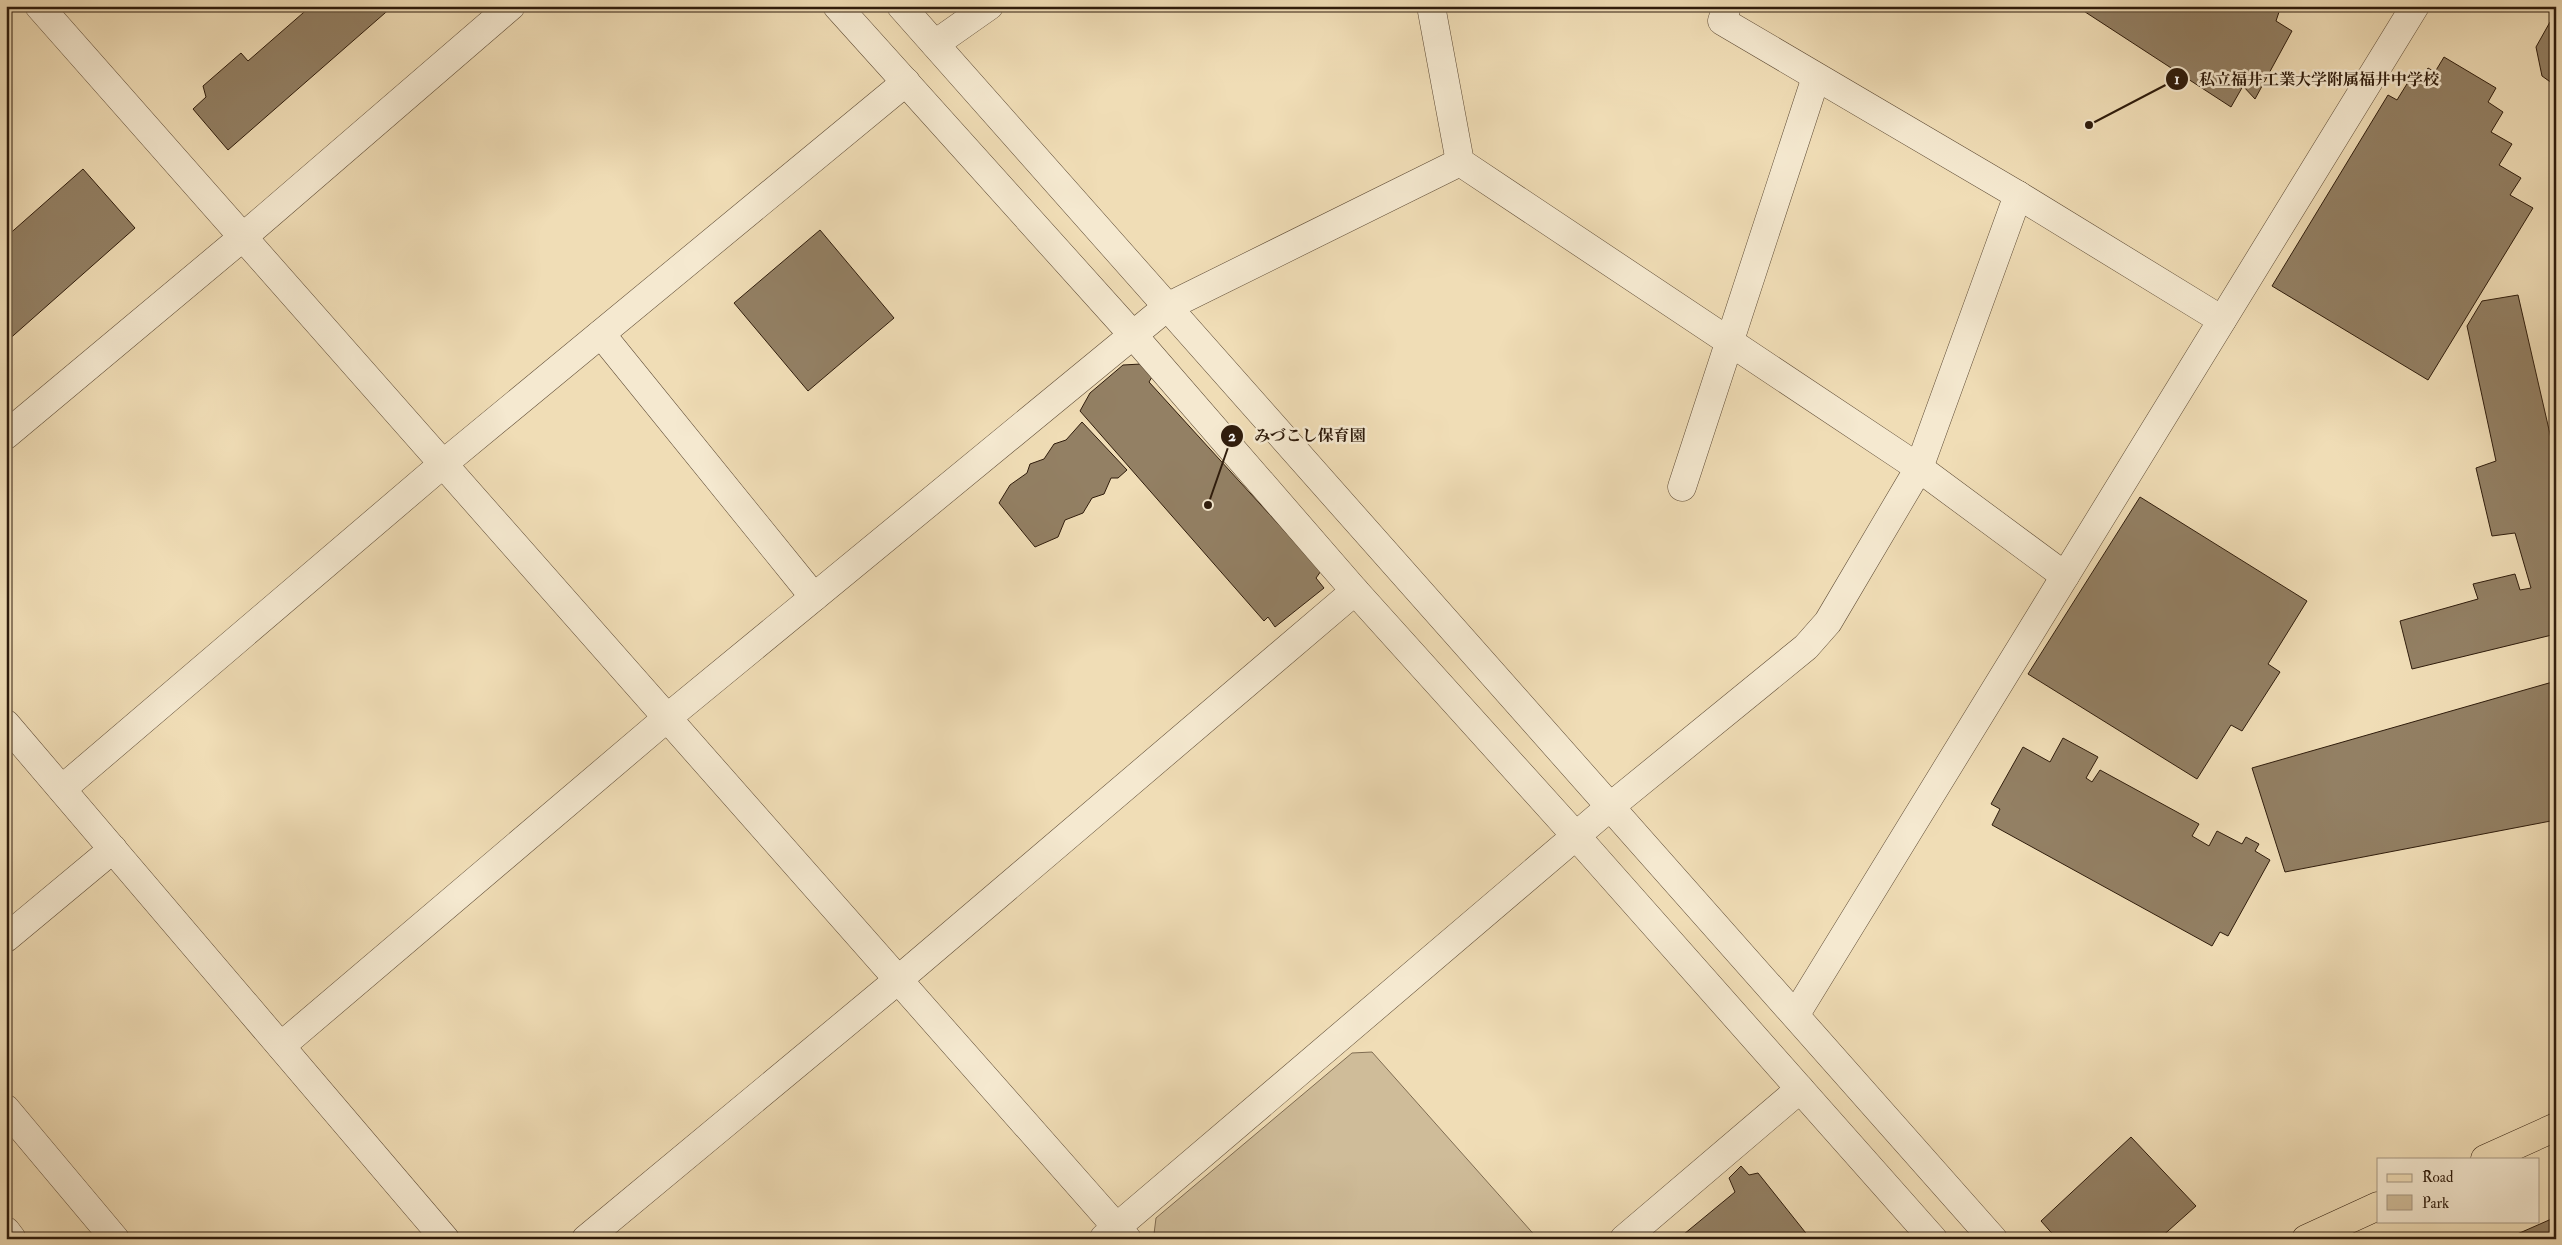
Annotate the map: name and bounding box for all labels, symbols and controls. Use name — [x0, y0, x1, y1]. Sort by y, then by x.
callout: 私立福井工業大学附属福井中学校 — [2164, 63, 2449, 94]
text: 1 — [2174, 70, 2180, 89]
text: 私立福井工業大学附属福井中学校 — [2199, 70, 2440, 90]
callout: みづこし保育園 — [1219, 420, 1376, 451]
text: みづこし保育園 — [1254, 426, 1366, 446]
text: 2 — [1228, 427, 1236, 446]
legend — [2377, 1158, 2540, 1222]
text: Road — [2422, 1168, 2454, 1187]
text: Park — [2422, 1194, 2449, 1213]

